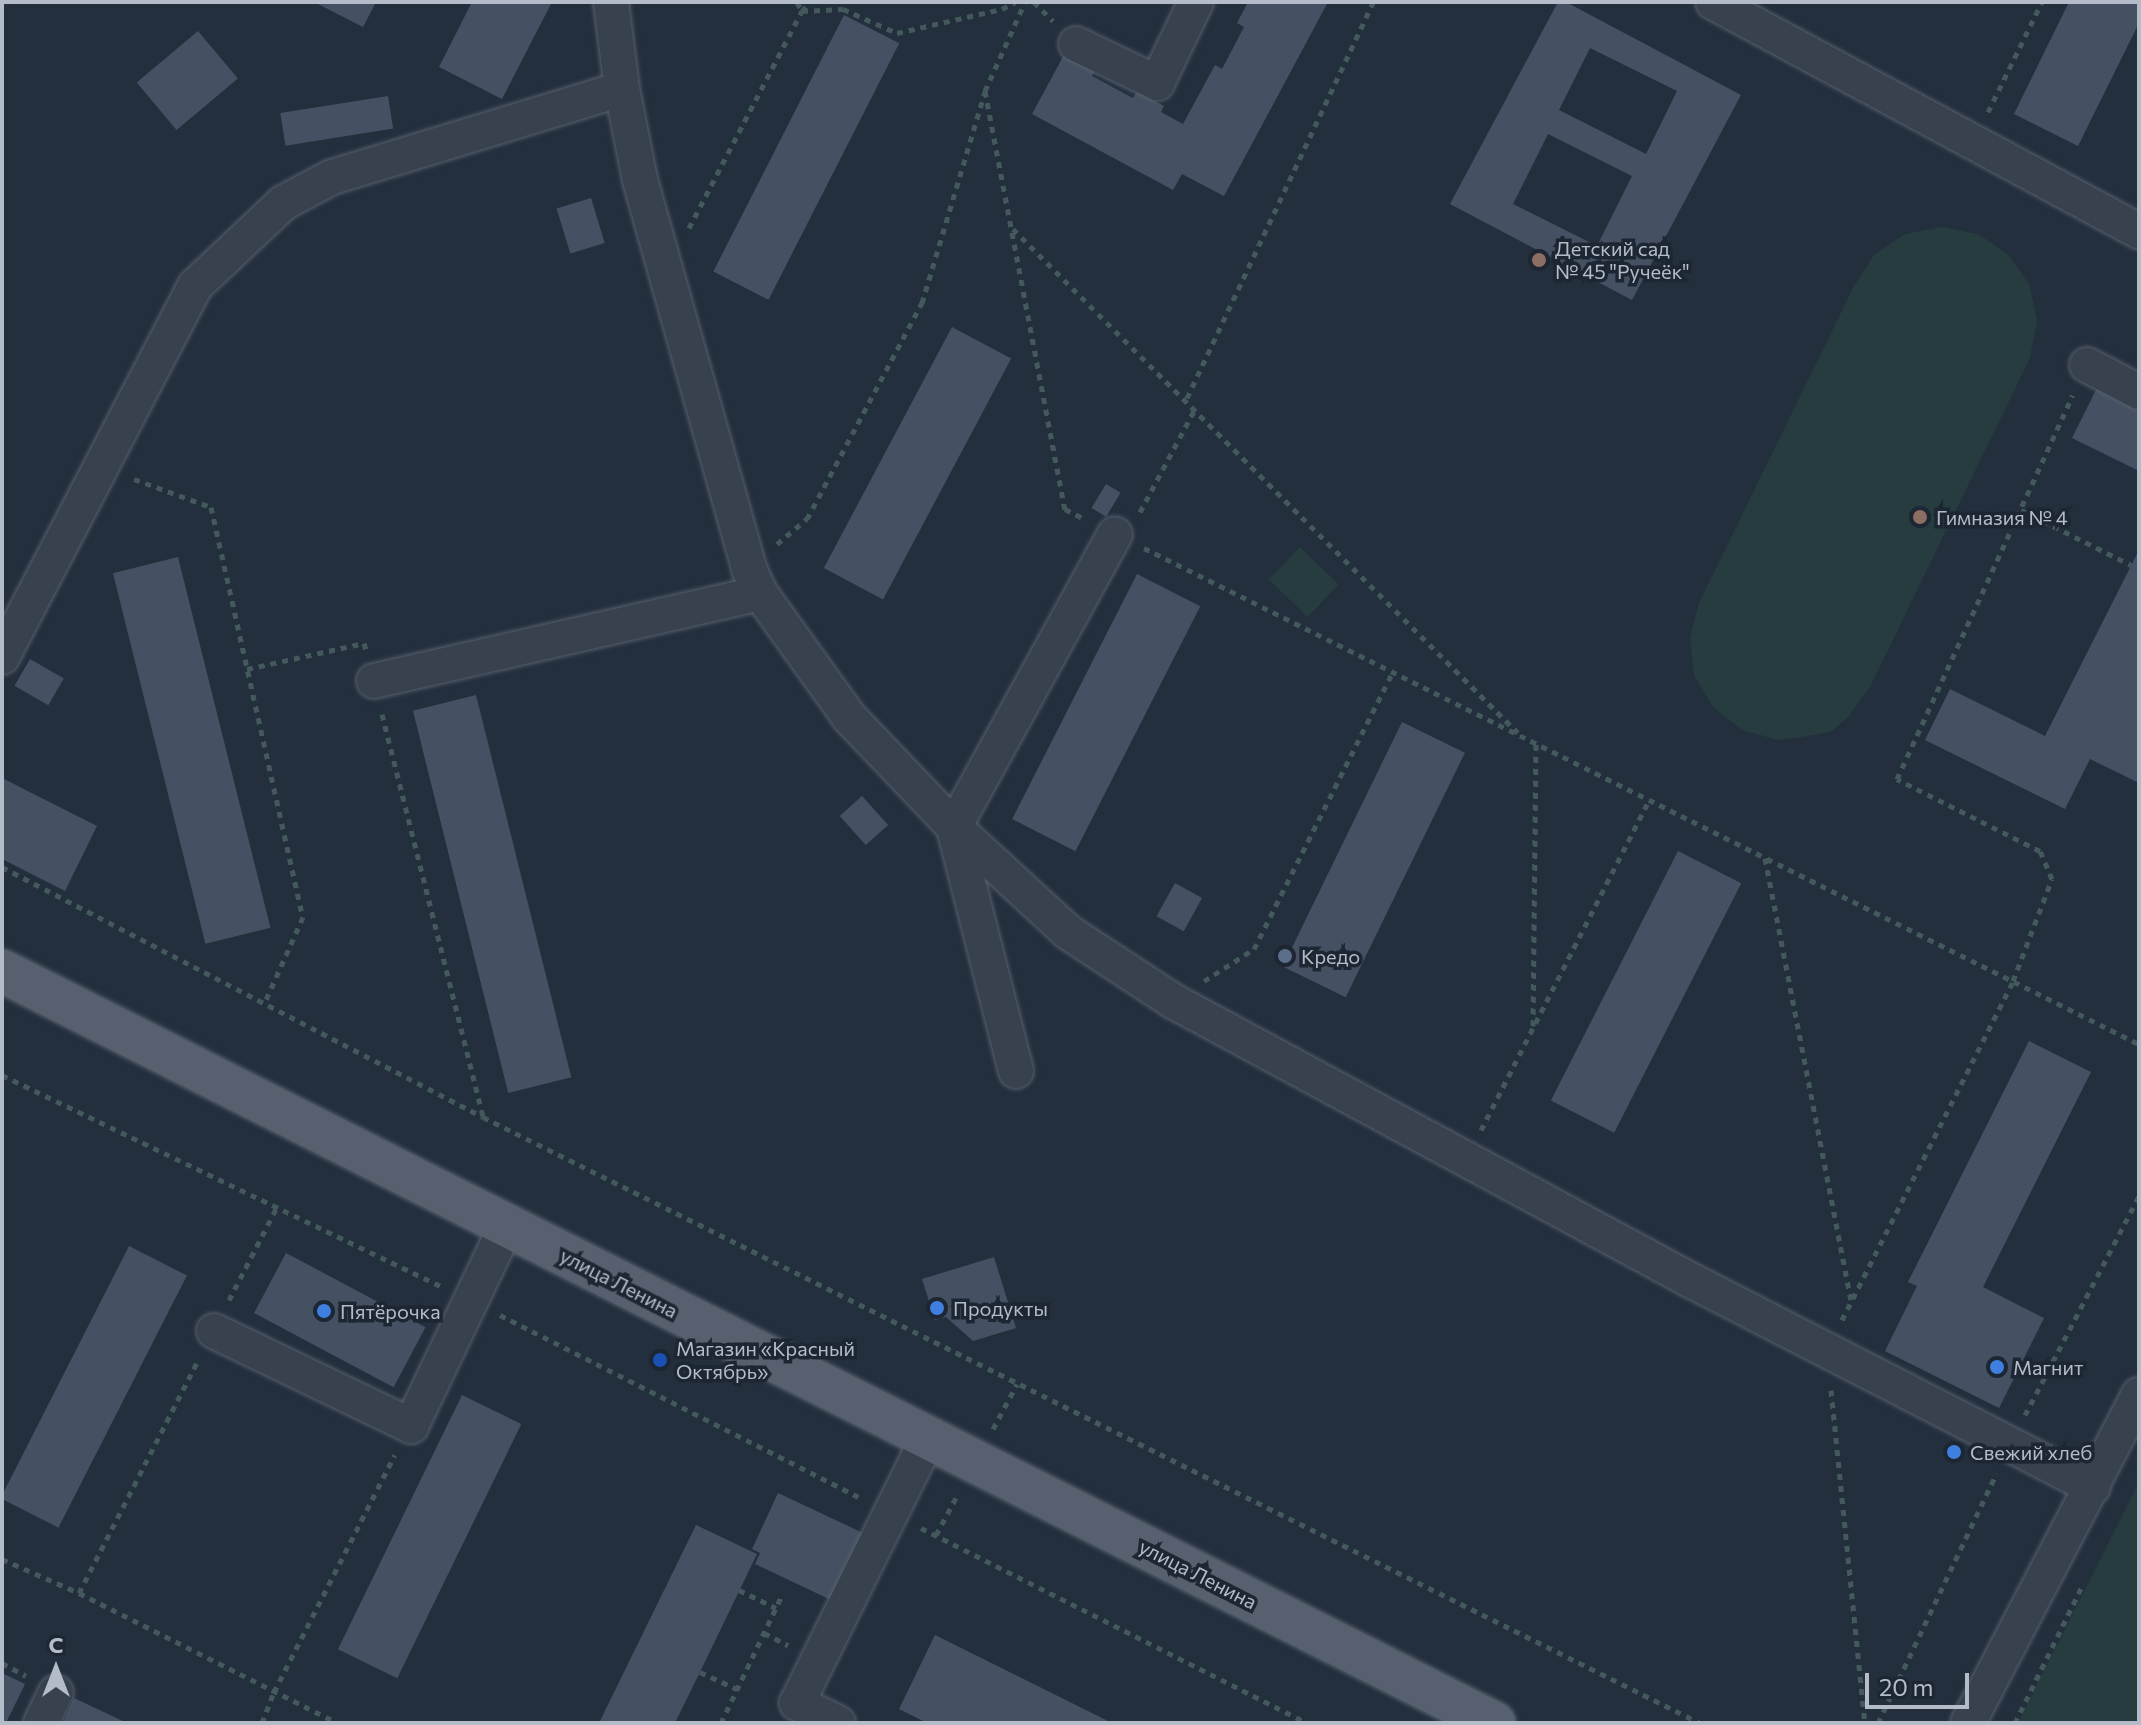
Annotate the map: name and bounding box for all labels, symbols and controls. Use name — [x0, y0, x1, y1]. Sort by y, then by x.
place label: Детский сад № 45 "Ручеёк" — [1555, 236, 1690, 283]
marker: Детский сад № 45 "Ручеёк" — [1530, 251, 1548, 269]
place label: Гимназия № 4 — [1936, 505, 2068, 529]
marker: Гимназия № 4 — [1911, 508, 1929, 526]
place label: Кредо — [1301, 944, 1360, 968]
marker: Кредо — [1276, 947, 1294, 965]
street label: улица Ленина — [556, 1243, 682, 1323]
place label: Продукты — [953, 1296, 1048, 1320]
place label: Пятёрочка — [340, 1299, 441, 1323]
marker: Продукты — [928, 1299, 946, 1317]
marker: Пятёрочка — [315, 1302, 333, 1320]
place label: Магазин «Красный Октябрь» — [676, 1336, 855, 1383]
marker: Магазин «Красный Октябрь» — [651, 1351, 669, 1369]
place label: Магнит — [2013, 1355, 2083, 1379]
marker: Магнит — [1988, 1358, 2006, 1376]
place label: Свежий хлеб — [1970, 1440, 2092, 1464]
marker: Свежий хлеб — [1945, 1443, 1963, 1461]
street label: улица Ленина — [1135, 1534, 1261, 1614]
north arrow — [16, 1629, 96, 1709]
text: С — [48, 1631, 64, 1658]
scale bar — [1869, 1657, 1973, 1707]
text: 20 m — [1879, 1672, 1933, 1701]

